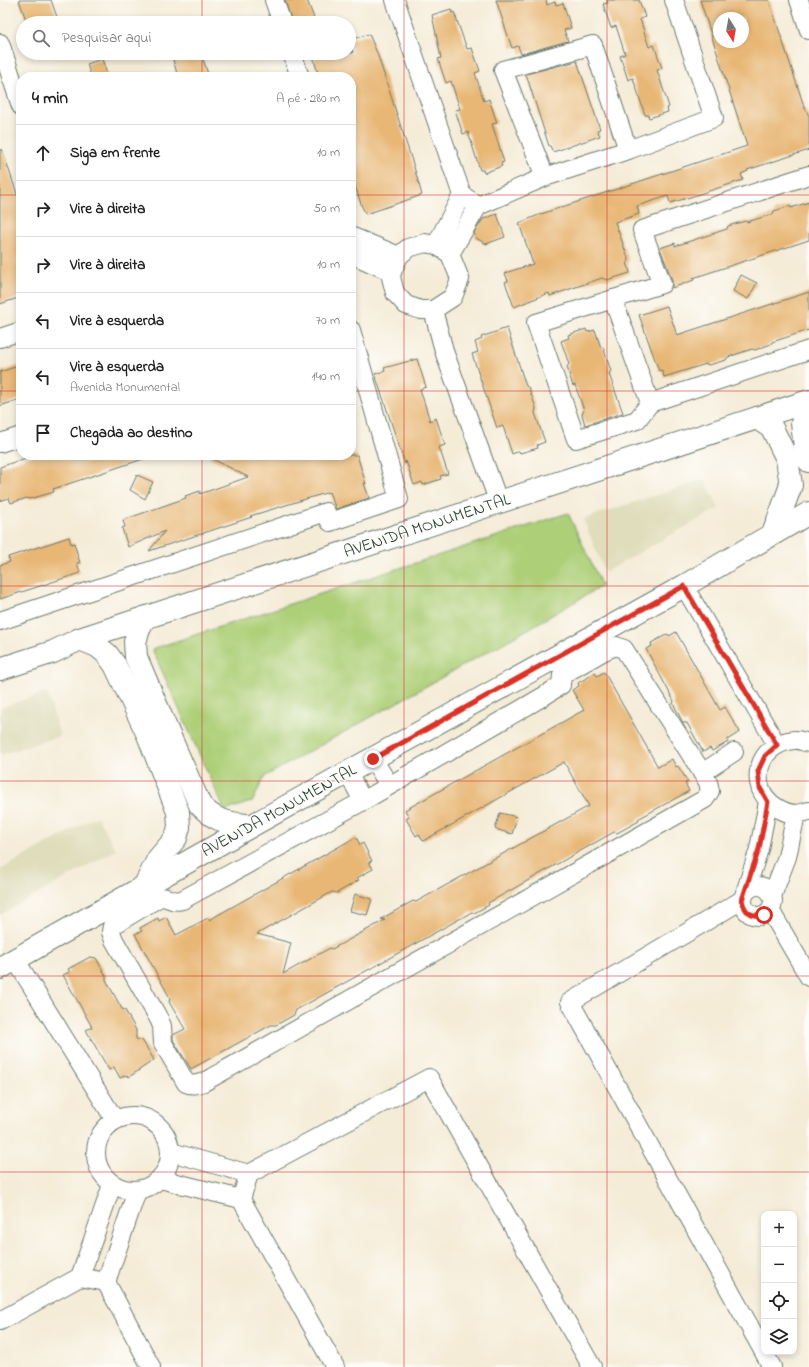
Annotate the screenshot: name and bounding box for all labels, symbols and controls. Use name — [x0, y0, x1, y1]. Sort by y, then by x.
north arrow — [713, 12, 749, 48]
search box — [16, 16, 356, 60]
icon: search — [30, 27, 52, 49]
text: Pesquisar aqui — [62, 27, 151, 49]
text: 4 min — [32, 86, 68, 111]
text: A pé · 280 m — [276, 89, 340, 108]
icon: ahead — [32, 142, 54, 164]
text: Siga em frente — [70, 142, 160, 164]
text: 10 m — [317, 143, 340, 162]
icon: right — [32, 198, 54, 220]
text: Vire à direita — [70, 198, 145, 220]
text: 50 m — [314, 199, 340, 218]
icon: right — [32, 254, 54, 276]
text: Vire à direita — [70, 254, 145, 276]
text: 10 m — [317, 255, 340, 274]
icon: left — [32, 310, 54, 332]
text: Vire à esquerda — [70, 310, 164, 332]
text: 70 m — [316, 311, 340, 330]
text: Vire à esquerda — [70, 356, 164, 378]
icon: left — [32, 366, 54, 388]
text: 140 m — [312, 367, 340, 386]
text: Avenida Monumental — [70, 378, 180, 397]
icon: arrive — [32, 422, 54, 444]
text: Chegada ao destino — [70, 422, 193, 444]
street label: AVENIDA MONUMENTAL — [341, 487, 514, 565]
route end — [364, 750, 382, 768]
street label: AVENIDA MONUMENTAL — [197, 758, 362, 864]
route start — [755, 906, 773, 924]
map controls — [761, 1211, 797, 1355]
button: + — [761, 1211, 797, 1247]
button: − — [761, 1247, 797, 1283]
button: locate — [761, 1283, 797, 1319]
button: layers — [761, 1319, 797, 1355]

